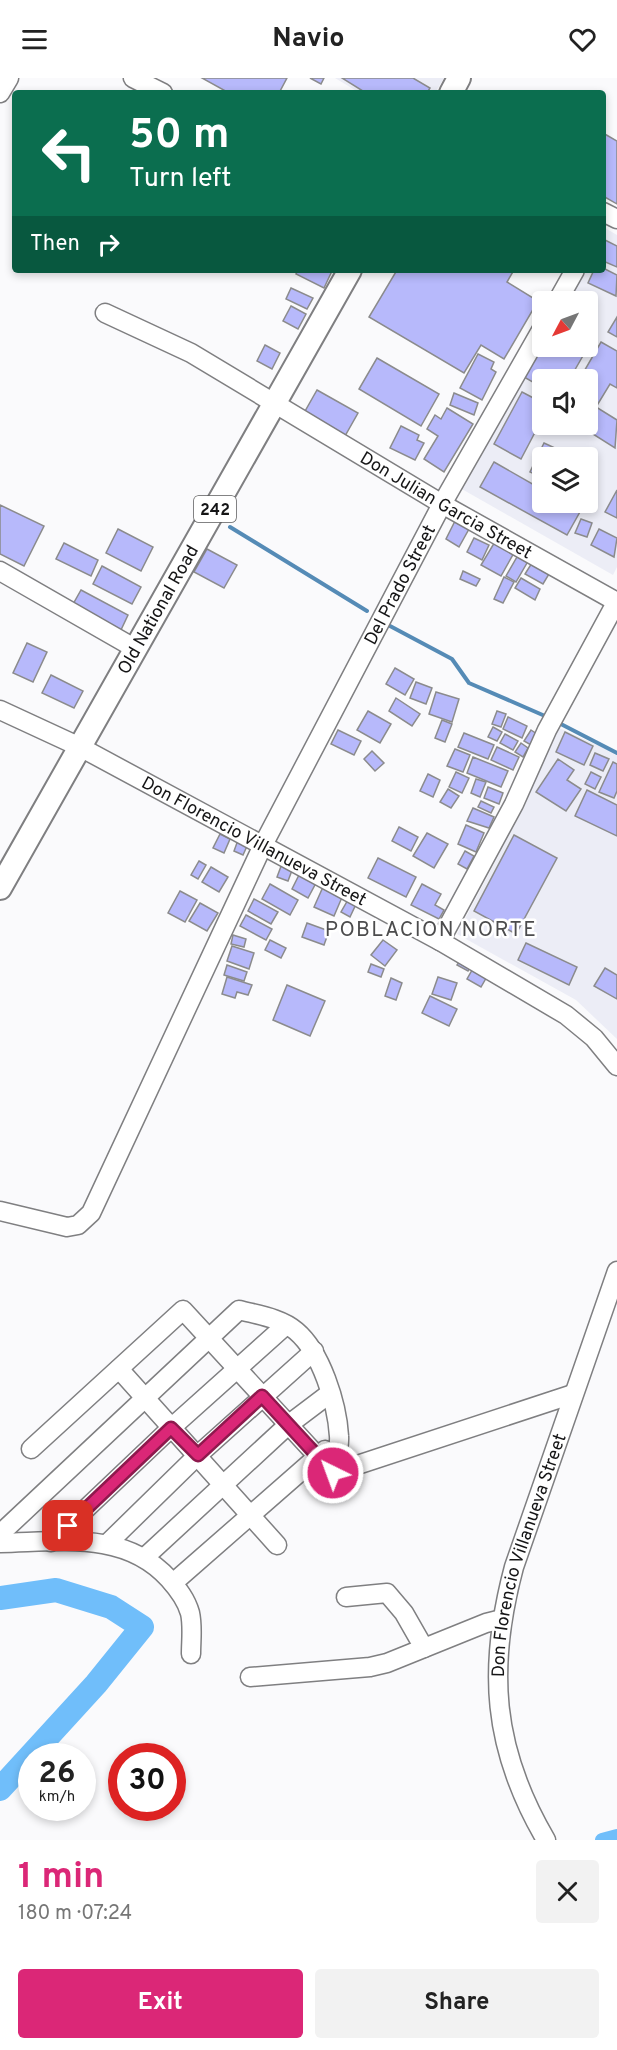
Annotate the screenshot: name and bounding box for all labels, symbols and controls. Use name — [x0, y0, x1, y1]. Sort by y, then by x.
text: Navio — [272, 22, 345, 56]
icon: menu — [18, 23, 51, 56]
icon: heart — [566, 23, 599, 56]
text: 50 m — [129, 110, 230, 163]
icon: left — [30, 114, 108, 192]
text: Turn left — [129, 162, 231, 196]
icon: right — [92, 228, 125, 261]
text: Then — [30, 231, 80, 258]
north arrow — [532, 291, 598, 357]
map controls — [532, 291, 598, 513]
button: sound — [532, 369, 598, 435]
street label: Don Julian Garcia Street — [355, 447, 536, 565]
button: layers — [532, 447, 598, 513]
road number: 242 — [194, 496, 236, 522]
street label: Del Prado Street — [360, 521, 442, 649]
street label: Old National Road — [113, 542, 205, 679]
street label: Don Florencio Villanueva Street — [137, 772, 370, 912]
district label: POBLACION NORTE — [325, 917, 537, 944]
street label: Don Florencio Villanueva Street — [488, 1431, 573, 1677]
position arrow — [301, 1441, 365, 1505]
pin — [42, 1500, 93, 1551]
icon: arrive — [51, 1509, 84, 1542]
speed limit sign: 30 — [108, 1743, 186, 1821]
text: 26 — [39, 1756, 75, 1793]
text: km/h — [39, 1788, 75, 1807]
text: 1 min — [18, 1855, 104, 1901]
button: close — [536, 1860, 599, 1923]
text: 180 m · 07:24 — [18, 1901, 132, 1927]
button: Exit — [18, 1969, 303, 2038]
button: Share — [315, 1969, 599, 2038]

